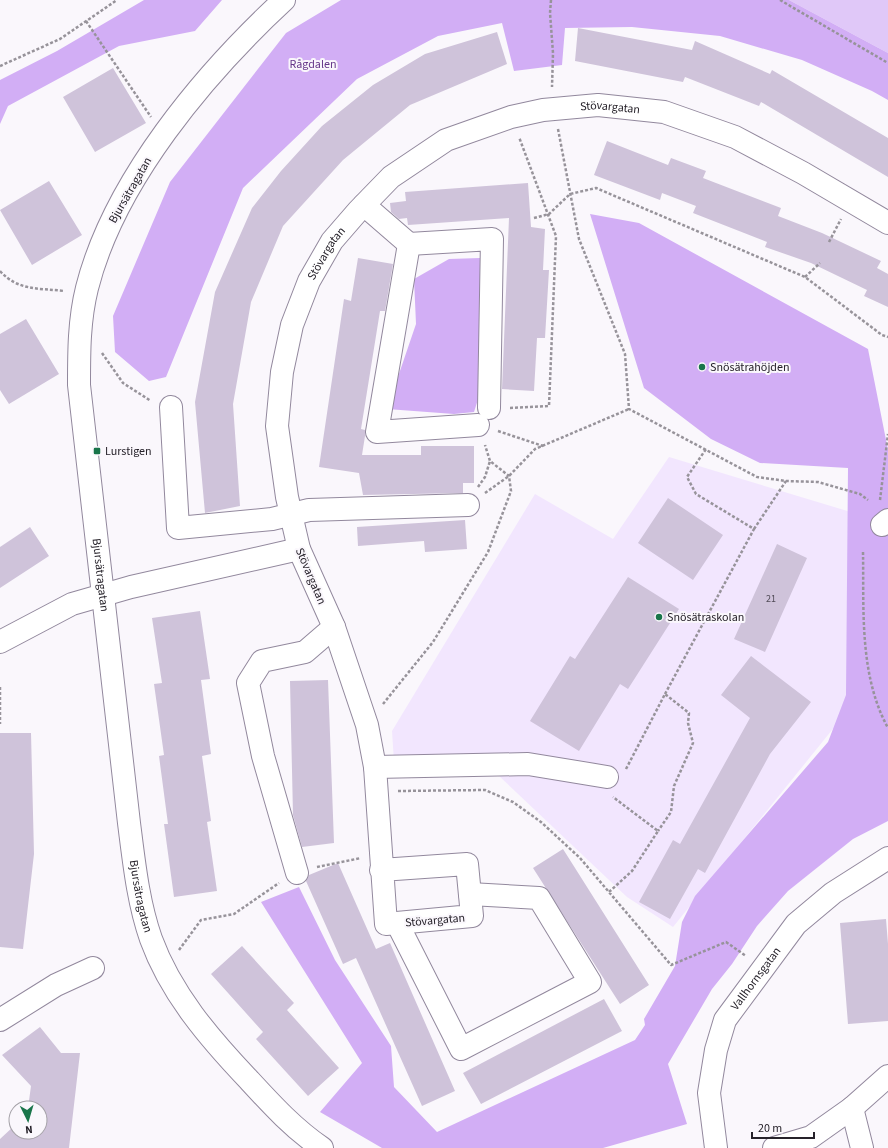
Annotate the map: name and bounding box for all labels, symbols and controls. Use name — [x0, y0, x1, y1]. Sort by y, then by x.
park label: Rågdalen — [289, 56, 337, 73]
street label: Stövargatan — [579, 97, 641, 118]
street label: Bjursätragatan — [105, 154, 156, 226]
street label: Stövargatan — [303, 223, 350, 283]
place label: Snösätrahöjden — [710, 359, 790, 376]
marker: Snösätrahöjden — [697, 362, 707, 372]
place label: Lurstigen — [105, 443, 152, 460]
marker: Lurstigen — [92, 446, 102, 456]
street label: Bjursätragatan — [88, 537, 113, 613]
street label: Stövargatan — [291, 545, 330, 607]
house number: 21 — [766, 592, 776, 606]
place label: Snösätraskolan — [667, 609, 744, 626]
marker: Snösätraskolan — [654, 612, 664, 622]
street label: Bjursätragatan — [125, 859, 156, 935]
street label: Stövargatan — [404, 909, 466, 932]
street label: Vallhornsgatan — [727, 943, 785, 1014]
north arrow — [8, 1100, 48, 1140]
scale bar — [752, 1114, 814, 1140]
text: 20 m — [758, 1120, 782, 1137]
text: N — [25, 1122, 33, 1137]

